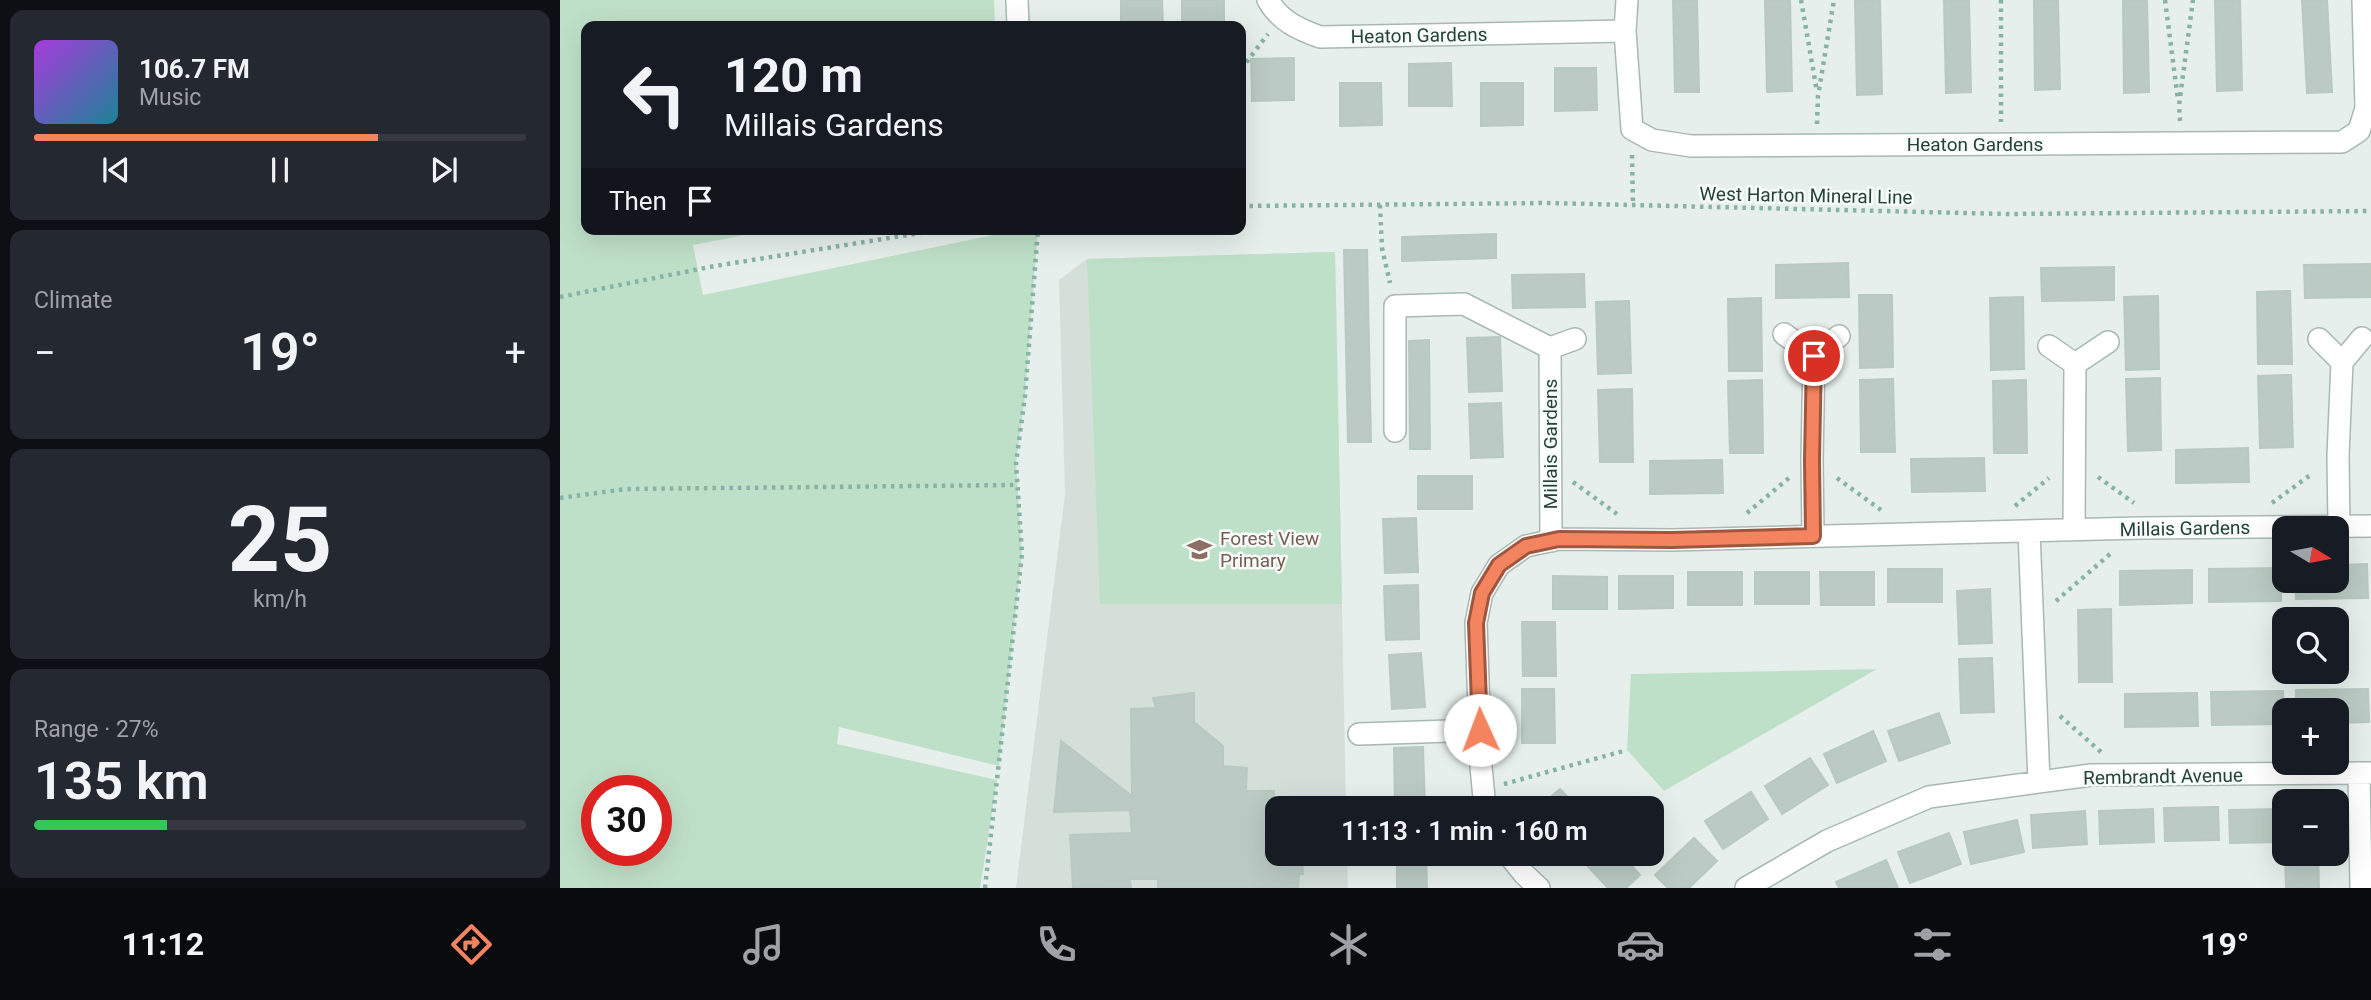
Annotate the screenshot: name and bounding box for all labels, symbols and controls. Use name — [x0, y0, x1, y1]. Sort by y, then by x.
street label: Heaton Gardens — [1350, 23, 1488, 48]
text: 120 m — [724, 47, 863, 104]
icon: left — [609, 49, 700, 140]
text: 106.7 FM — [139, 54, 250, 84]
text: Music — [139, 84, 201, 111]
text: Millais Gardens — [724, 106, 944, 144]
street label: Heaton Gardens — [1907, 133, 2043, 156]
icon: previous — [97, 151, 135, 189]
icon: pause — [261, 151, 299, 189]
icon: next — [425, 151, 463, 189]
icon: arrive — [681, 182, 719, 220]
street label: West Harton Mineral Line — [1699, 182, 1913, 209]
text: Then — [609, 186, 667, 216]
text: Climate — [34, 287, 113, 314]
text: 19° — [240, 322, 320, 383]
pin — [1784, 326, 1844, 386]
text: − — [34, 331, 56, 375]
text: + — [504, 331, 526, 375]
icon: arrive — [1795, 337, 1833, 375]
street label: Millais Gardens — [1539, 379, 1562, 509]
text: 25 — [228, 487, 332, 593]
street label: Millais Gardens — [2120, 516, 2250, 541]
north arrow — [2272, 516, 2348, 593]
map controls — [2272, 516, 2349, 866]
place label: Forest View Primary — [1220, 527, 1319, 572]
school or university icon: Forest View Primary — [1186, 535, 1214, 563]
text: km/h — [253, 586, 307, 613]
button: search — [2272, 607, 2349, 684]
position arrow — [1443, 693, 1517, 767]
button: + — [2272, 698, 2349, 775]
text: Range · 27% — [34, 716, 159, 743]
text: 135 km — [34, 751, 209, 812]
street label: Rembrandt Avenue — [2083, 764, 2243, 789]
speed limit sign: 30 — [581, 775, 672, 866]
button: − — [2272, 789, 2349, 866]
text: 11:13 · 1 min · 160 m — [1341, 816, 1588, 846]
icon: directions — [447, 920, 496, 969]
icon: music — [739, 920, 788, 969]
icon: phone — [1032, 920, 1081, 969]
icon: climate — [1324, 920, 1373, 969]
icon: car — [1616, 920, 1665, 969]
icon: filters — [1908, 920, 1957, 969]
text: 11:12 — [122, 925, 204, 963]
text: 19° — [2200, 925, 2249, 963]

